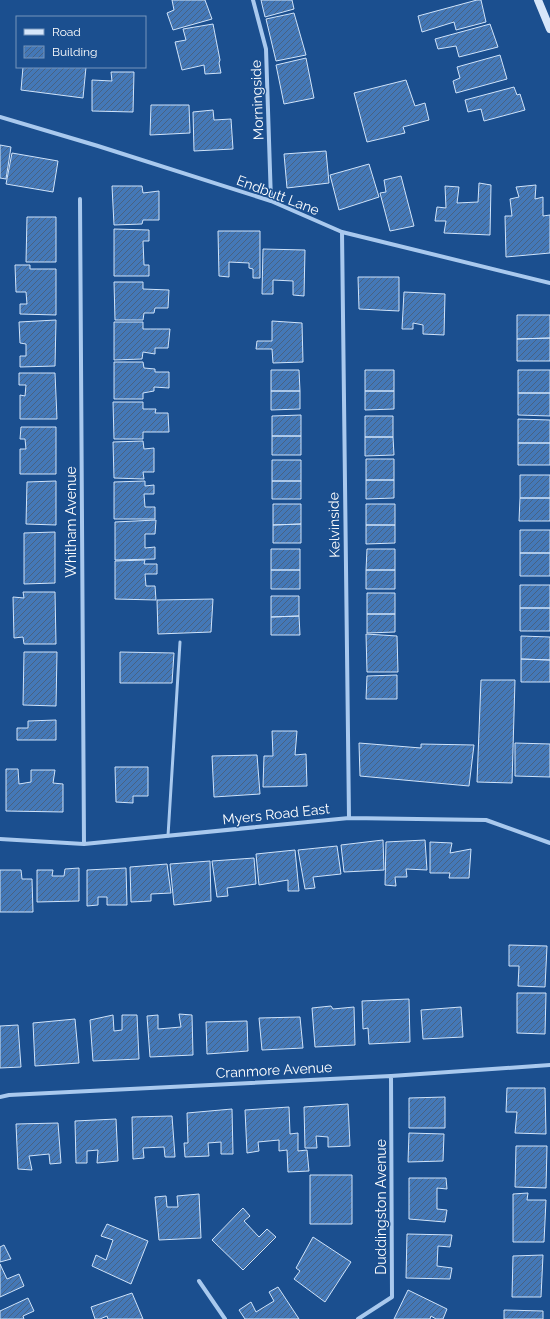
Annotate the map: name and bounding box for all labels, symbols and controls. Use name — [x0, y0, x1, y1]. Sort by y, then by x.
legend — [16, 16, 146, 68]
text: Road — [52, 25, 81, 39]
text: Building — [52, 45, 98, 59]
street label: Morningside — [248, 60, 266, 140]
street label: Endbutt Lane — [234, 172, 322, 218]
street label: Whitham Avenue — [63, 466, 79, 578]
street label: Kelvinside — [325, 492, 343, 558]
street label: Myers Road East — [222, 800, 331, 828]
street label: Cranmore Avenue — [215, 1059, 333, 1081]
street label: Duddingston Avenue — [373, 1139, 389, 1275]

